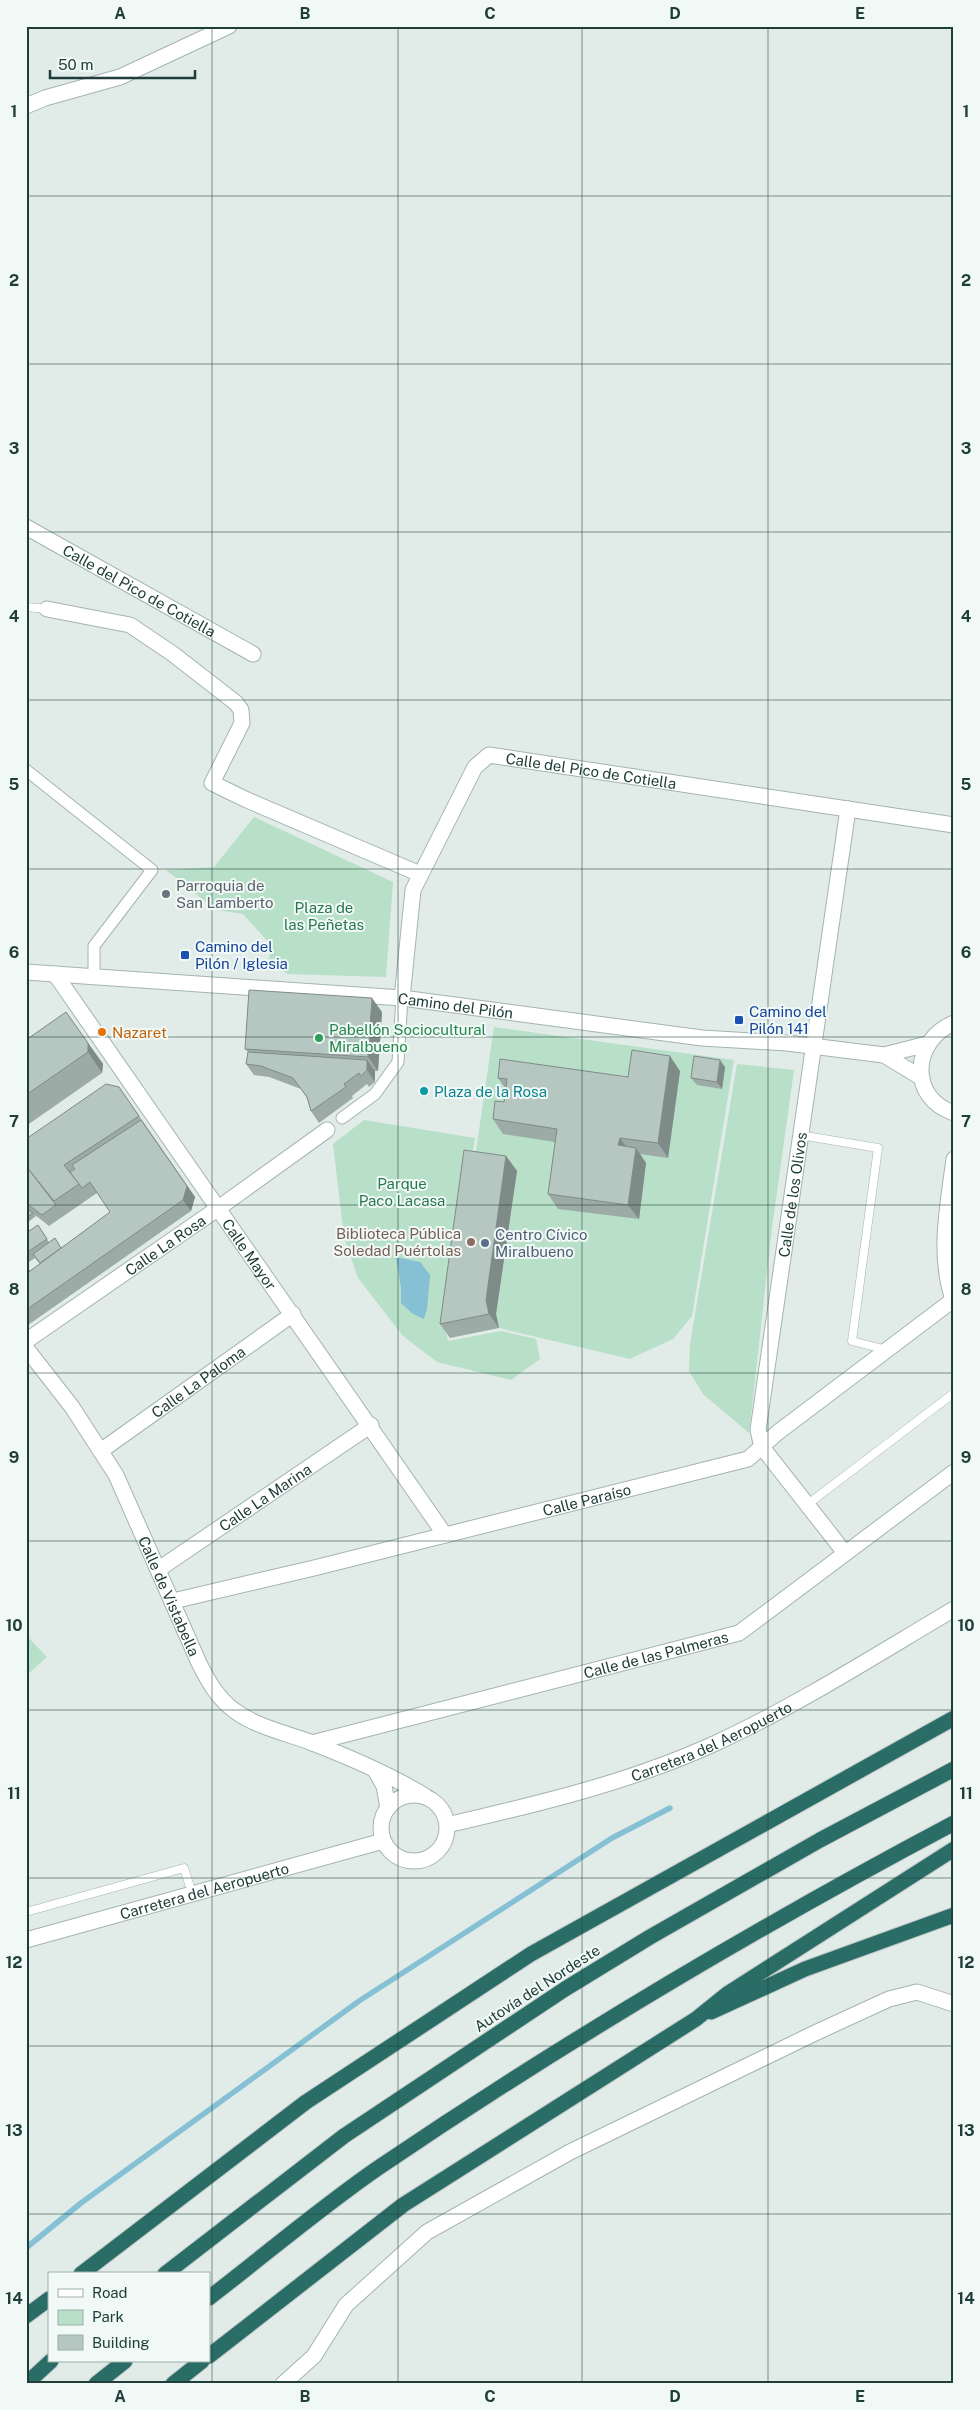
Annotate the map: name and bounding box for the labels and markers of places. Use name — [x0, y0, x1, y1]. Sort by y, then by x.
place label: Parroquia de San Lamberto — [176, 877, 274, 911]
marker: Parroquia de San Lamberto — [160, 888, 172, 900]
place label: Camino del Pilón / Iglesia — [195, 938, 288, 972]
marker: Camino del Pilón / Iglesia — [179, 949, 191, 961]
place label: Camino del Pilón 141 — [749, 1003, 827, 1037]
marker: Camino del Pilón 141 — [733, 1014, 745, 1026]
place label: Pabellón Sociocultural Miralbueno — [329, 1021, 486, 1055]
place label: Nazaret — [112, 1024, 167, 1041]
marker: Nazaret — [96, 1026, 108, 1038]
marker: Pabellón Sociocultural Miralbueno — [313, 1032, 325, 1044]
place label: Plaza de la Rosa — [434, 1083, 547, 1100]
marker: Plaza de la Rosa — [418, 1085, 430, 1097]
place label: Biblioteca Pública Soledad Puértolas — [333, 1225, 461, 1259]
place label: Centro Cívico Miralbueno — [495, 1226, 588, 1260]
marker: Biblioteca Pública Soledad Puértolas — [465, 1236, 477, 1248]
marker: Centro Cívico Miralbueno — [479, 1237, 491, 1249]

